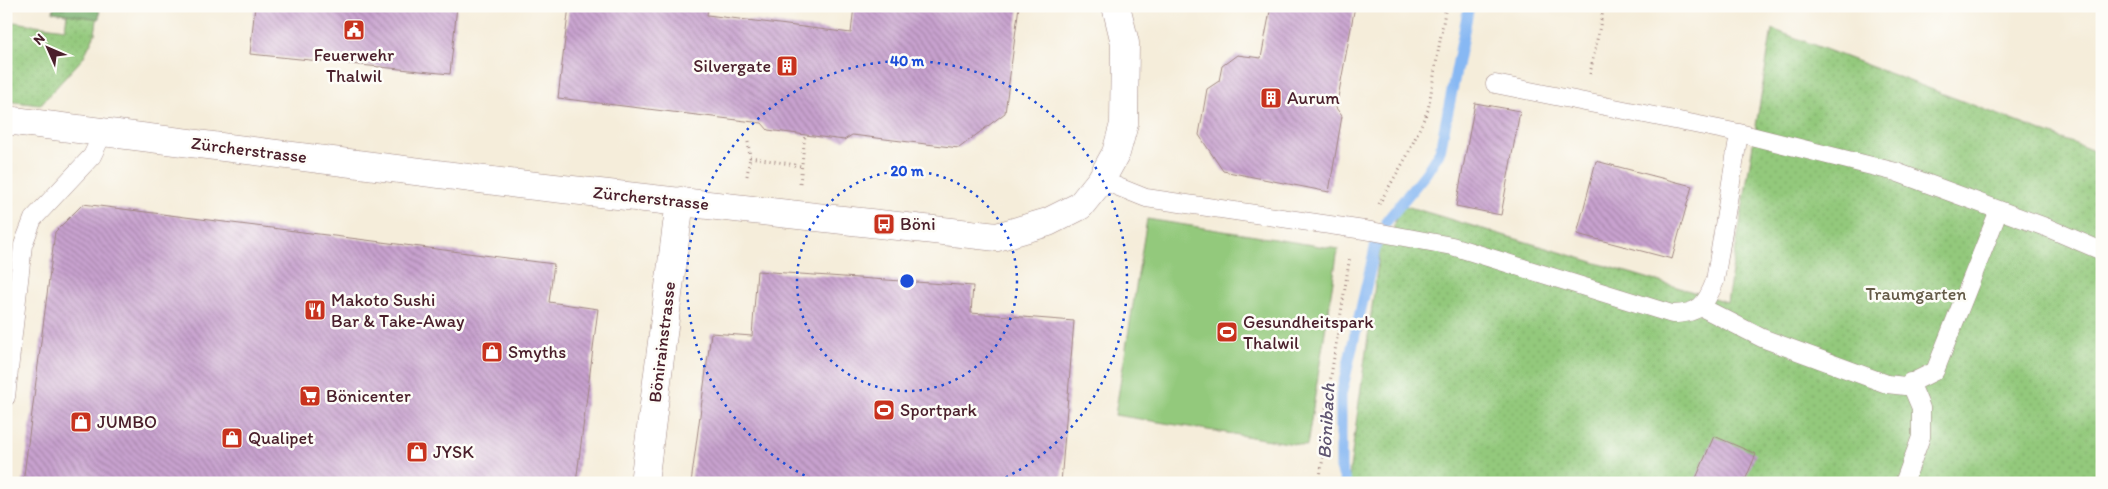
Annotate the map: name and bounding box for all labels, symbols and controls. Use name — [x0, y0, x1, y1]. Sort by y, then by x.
public building icon: Feuerwehr Thalwil — [342, 18, 366, 42]
north arrow — [22, 22, 72, 72]
text: N — [30, 30, 49, 49]
place label: Feuerwehr Thalwil — [314, 44, 395, 87]
text: 40 m — [890, 52, 925, 70]
building icon: Silvergate — [775, 54, 799, 78]
place label: Silvergate — [693, 55, 771, 77]
building icon: Aurum — [1259, 86, 1283, 110]
place label: Aurum — [1287, 87, 1340, 109]
street label: Zürcherstrasse — [190, 132, 308, 168]
text: 20 m — [890, 162, 924, 180]
street label: Zürcherstrasse — [592, 181, 710, 215]
bus stop icon: Böni — [872, 212, 896, 236]
place label: Böni — [900, 213, 936, 235]
centre of rings — [898, 272, 916, 290]
street label: Bönirainstrasse — [644, 280, 680, 404]
park label: Traumgarten — [1866, 283, 1966, 305]
place label: Makoto Sushi Bar & Take-Away — [331, 289, 465, 332]
restaurant icon: Makoto Sushi Bar & Take-Away — [303, 298, 327, 322]
place label: Gesundheitspark Thalwil — [1243, 311, 1374, 354]
sports icon: Gesundheitspark Thalwil — [1215, 320, 1239, 344]
shop icon: Smyths — [480, 340, 504, 364]
place label: Smyths — [508, 341, 566, 363]
water label: Bönibach — [1313, 382, 1340, 460]
supermarket icon: Bönicenter — [298, 384, 322, 408]
place label: Bönicenter — [326, 385, 411, 407]
sports icon: Sportpark — [872, 398, 896, 422]
place label: Sportpark — [900, 399, 978, 421]
shop icon: JUMBO — [69, 410, 93, 434]
place label: JUMBO — [97, 411, 157, 433]
shop icon: Qualipet — [220, 426, 244, 450]
place label: Qualipet — [248, 427, 314, 449]
shop icon: JYSK — [405, 440, 429, 464]
place label: JYSK — [433, 441, 474, 463]

